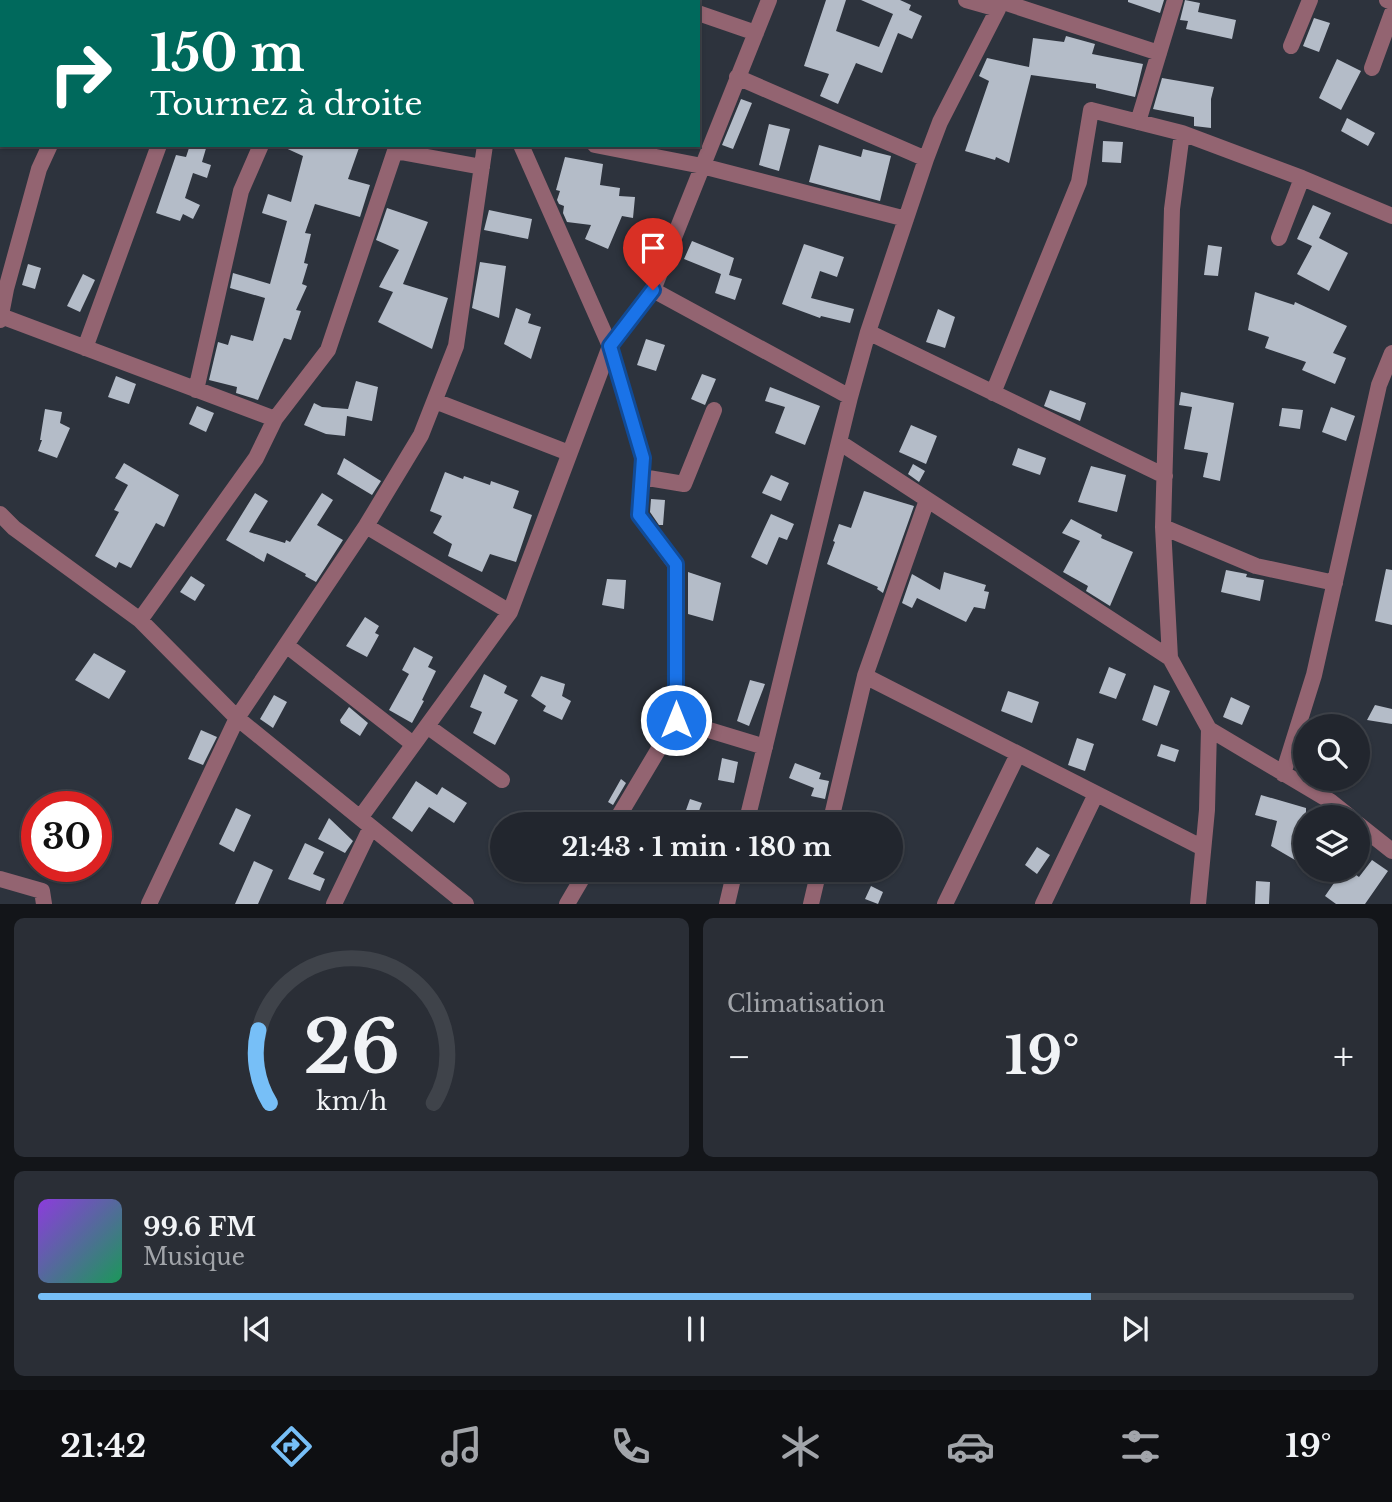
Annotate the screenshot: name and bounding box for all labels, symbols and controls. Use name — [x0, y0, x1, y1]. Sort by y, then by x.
text: 150 m — [150, 23, 305, 84]
icon: right — [35, 28, 126, 119]
text: Tournez à droite — [150, 84, 423, 124]
pin — [623, 218, 683, 290]
icon: arrive — [634, 229, 672, 267]
position arrow — [639, 683, 713, 757]
map controls — [1293, 714, 1370, 882]
button: search — [1293, 714, 1370, 791]
speed limit sign: 30 — [21, 791, 112, 882]
button: layers — [1293, 805, 1370, 882]
text: 21:43 · 1 min · 180 m — [561, 831, 832, 863]
text: Climatisation — [727, 990, 885, 1018]
text: 26 — [303, 1003, 400, 1094]
text: 19° — [1005, 1024, 1080, 1088]
text: − — [727, 1033, 751, 1080]
text: + — [1333, 1033, 1354, 1080]
text: km/h — [316, 1086, 387, 1117]
text: 99.6 FM — [143, 1211, 256, 1243]
text: Musique — [143, 1243, 245, 1271]
icon: previous — [238, 1310, 276, 1348]
icon: pause — [677, 1310, 715, 1348]
icon: next — [1116, 1310, 1154, 1348]
icon: directions — [267, 1422, 316, 1471]
icon: music — [437, 1422, 486, 1471]
icon: phone — [606, 1422, 655, 1471]
icon: climate — [776, 1422, 825, 1471]
icon: car — [946, 1422, 995, 1471]
icon: filters — [1116, 1422, 1165, 1471]
text: 21:42 — [60, 1426, 146, 1466]
text: 19° — [1285, 1426, 1332, 1466]

